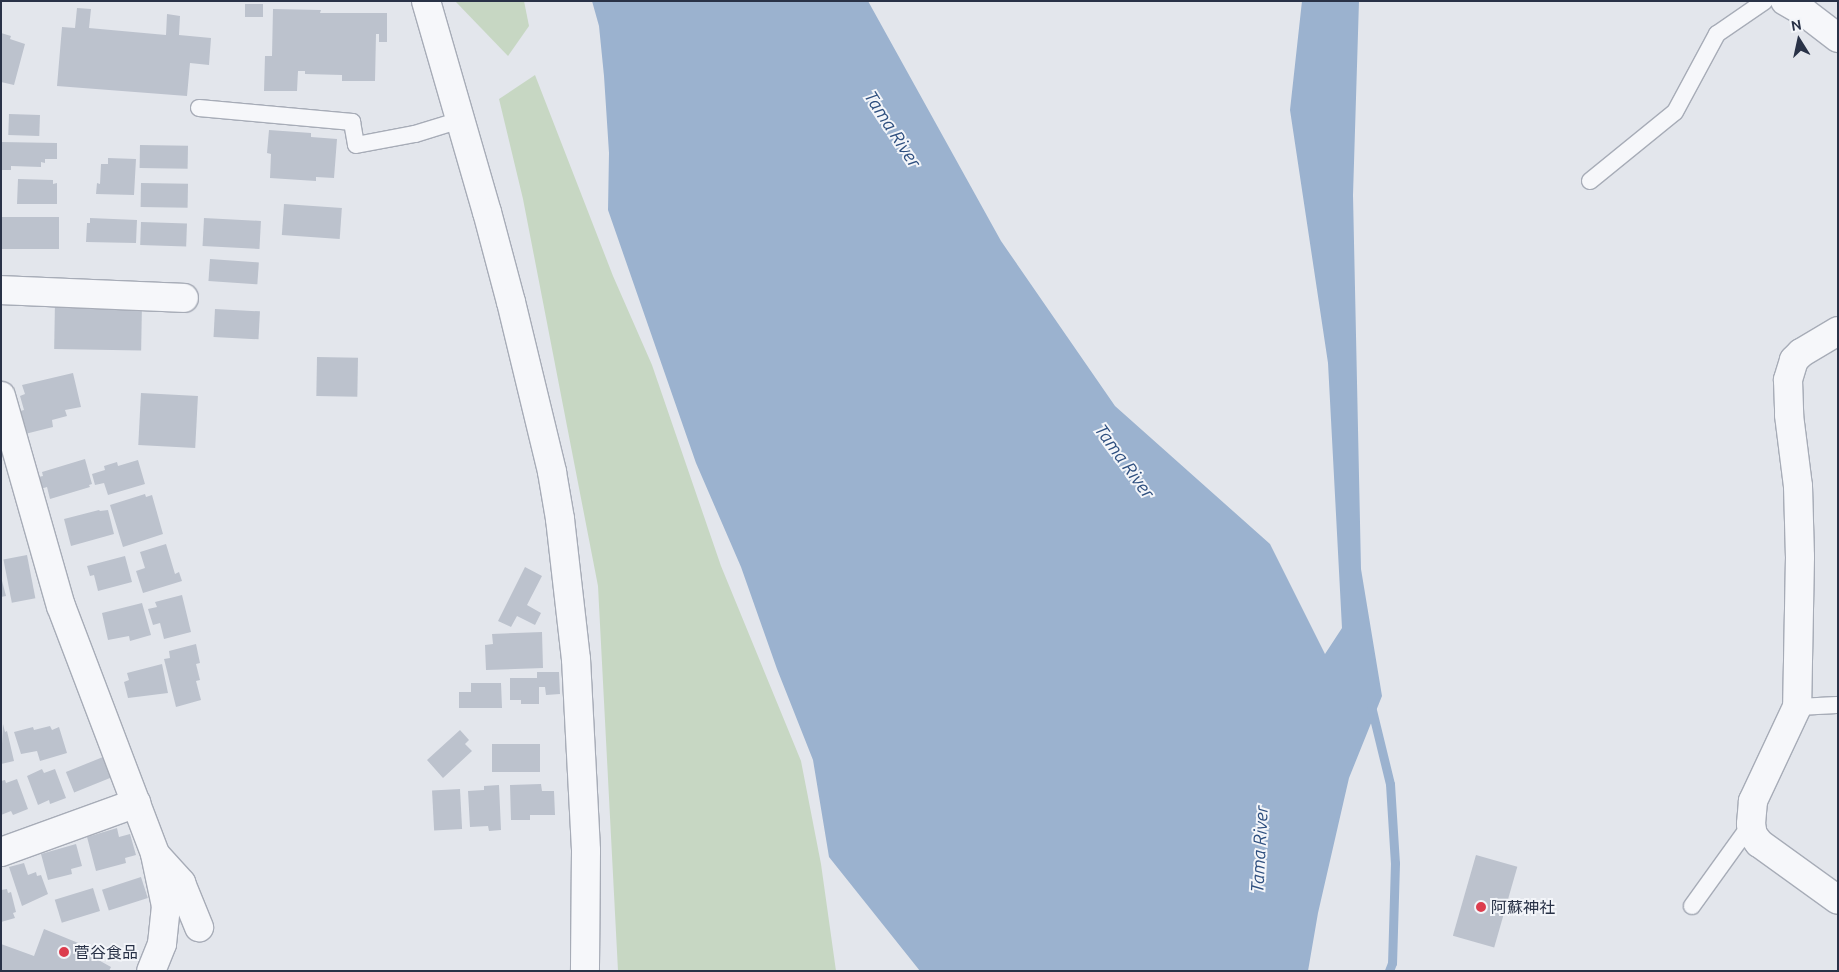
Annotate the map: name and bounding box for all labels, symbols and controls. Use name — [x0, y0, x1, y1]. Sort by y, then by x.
north arrow — [1774, 15, 1824, 65]
text: N — [1790, 16, 1803, 34]
water label: Tama River — [860, 87, 926, 171]
water label: Tama River — [1091, 419, 1159, 503]
water label: Tama River — [1246, 805, 1272, 893]
place label: 阿蘇神社 — [1491, 897, 1555, 917]
marker: 阿蘇神社 — [1475, 901, 1487, 913]
place label: 菅谷食品 — [74, 942, 138, 962]
marker: 菅谷食品 — [58, 946, 70, 958]

